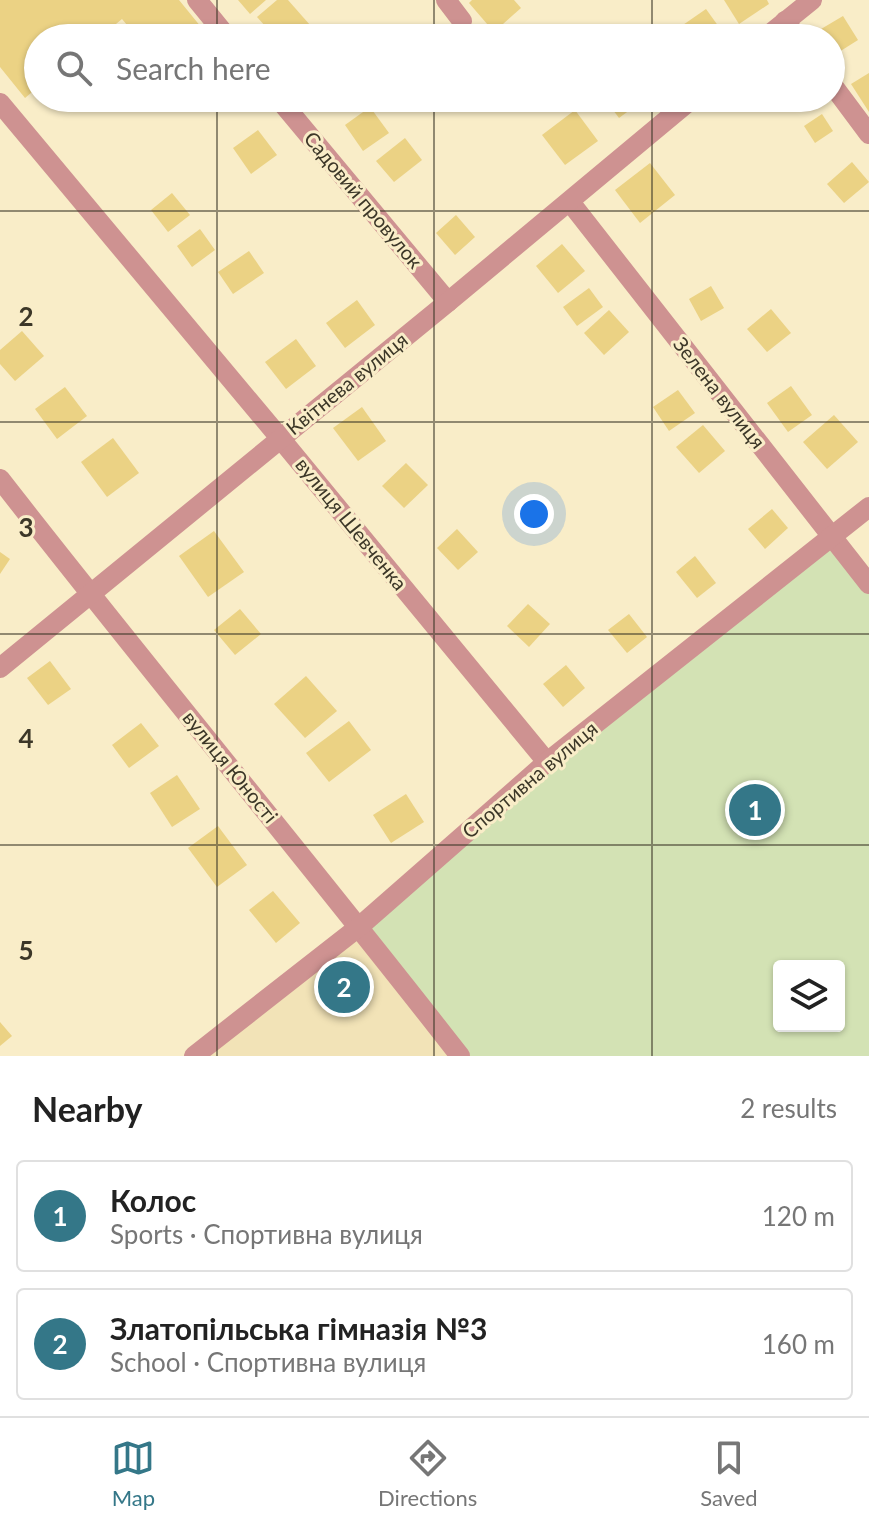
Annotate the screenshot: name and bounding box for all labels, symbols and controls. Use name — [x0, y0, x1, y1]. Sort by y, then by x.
search box — [24, 24, 845, 112]
icon: search — [52, 46, 96, 90]
text: Search here — [116, 50, 271, 86]
street label: Садовий провулок — [300, 126, 428, 273]
text: 2 — [18, 300, 34, 332]
street label: Квітнева вулиця — [281, 327, 412, 439]
street label: Зелена вулиця — [669, 332, 771, 453]
street label: вулиця Шевченка — [291, 452, 413, 594]
your location — [514, 494, 554, 534]
text: 3 — [18, 511, 34, 543]
street label: вулиця Юності — [178, 706, 283, 827]
street label: Спортивна вулиця — [457, 716, 602, 843]
text: 4 — [18, 722, 34, 754]
pin: 1 — [729, 780, 781, 840]
text: 5 — [18, 934, 34, 966]
pin: 2 — [318, 957, 370, 1017]
map controls — [773, 960, 845, 1032]
button: layers — [773, 960, 845, 1032]
text: Nearby — [32, 1088, 143, 1129]
text: 2 results — [740, 1092, 837, 1124]
text: Колос — [110, 1182, 196, 1218]
text: 1 — [52, 1200, 68, 1232]
text: 120 m — [762, 1200, 835, 1232]
text: Sports · Спортивна вулиця — [110, 1218, 423, 1250]
text: Златопільська гімназія №3 — [110, 1310, 487, 1346]
text: 2 — [52, 1328, 68, 1360]
text: 160 m — [762, 1328, 835, 1360]
text: School · Спортивна вулиця — [110, 1346, 426, 1378]
tab: Map — [111, 1436, 155, 1511]
tab: Directions — [378, 1436, 477, 1511]
tab: Saved — [700, 1436, 758, 1511]

